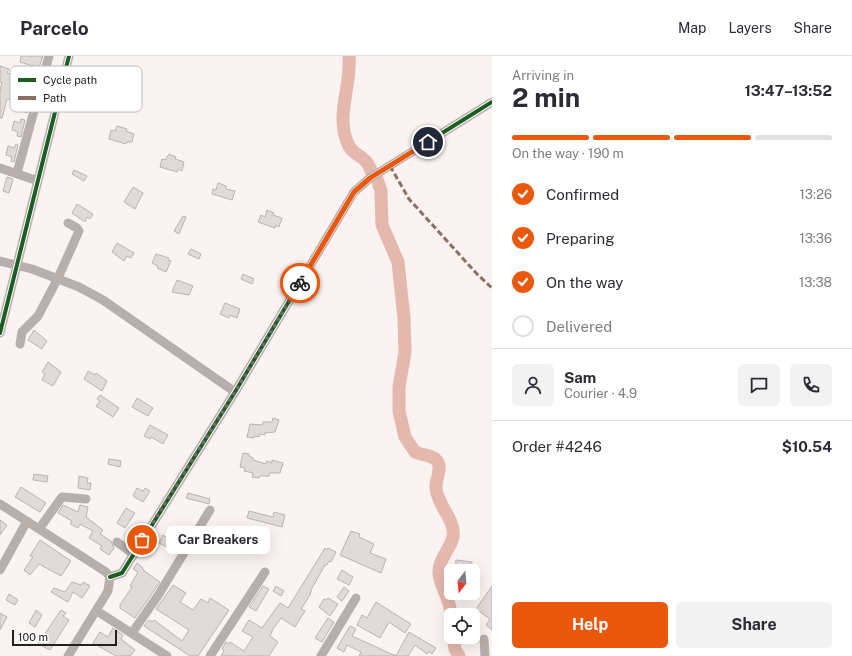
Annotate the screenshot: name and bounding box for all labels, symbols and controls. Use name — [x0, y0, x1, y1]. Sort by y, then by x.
text: Parcelo — [20, 17, 89, 39]
text: Map — [678, 20, 706, 36]
text: Layers — [728, 20, 772, 36]
text: Share — [794, 20, 832, 36]
legend — [10, 66, 142, 112]
text: Arriving in — [512, 68, 574, 83]
text: Cycle path — [43, 74, 97, 86]
text: 2 min — [512, 82, 580, 113]
text: 13:47–13:52 — [744, 82, 832, 99]
text: Path — [43, 92, 66, 104]
pin — [411, 125, 445, 159]
icon: home — [417, 131, 439, 153]
text: On the way · 190 m — [512, 146, 624, 161]
icon: check — [512, 183, 534, 205]
text: Confirmed — [546, 186, 619, 203]
text: 13:26 — [799, 187, 832, 202]
icon: check — [512, 227, 534, 249]
text: Preparing — [546, 230, 615, 247]
text: 13:36 — [799, 231, 832, 246]
courier — [280, 263, 320, 303]
icon: check — [512, 271, 534, 293]
icon: bike — [289, 272, 311, 294]
text: On the way — [546, 274, 623, 291]
text: 13:38 — [799, 275, 832, 290]
text: Delivered — [546, 318, 612, 335]
button: person — [512, 364, 554, 406]
button: chat — [738, 364, 780, 406]
button: phone — [790, 364, 832, 406]
text: Sam — [564, 369, 596, 386]
text: Courier · 4.9 — [564, 386, 637, 401]
text: Order #4246 — [512, 438, 602, 455]
text: $10.54 — [782, 438, 832, 455]
pin — [125, 523, 159, 557]
callout: Car Breakers — [166, 526, 270, 554]
icon: bag — [131, 529, 153, 551]
text: Car Breakers — [178, 532, 258, 547]
north arrow — [444, 564, 480, 600]
map controls — [444, 564, 480, 644]
button: Help — [512, 602, 668, 648]
button: Share — [676, 602, 832, 648]
button: locate — [444, 608, 480, 644]
scale bar — [12, 628, 117, 647]
text: 100 m — [18, 631, 48, 643]

